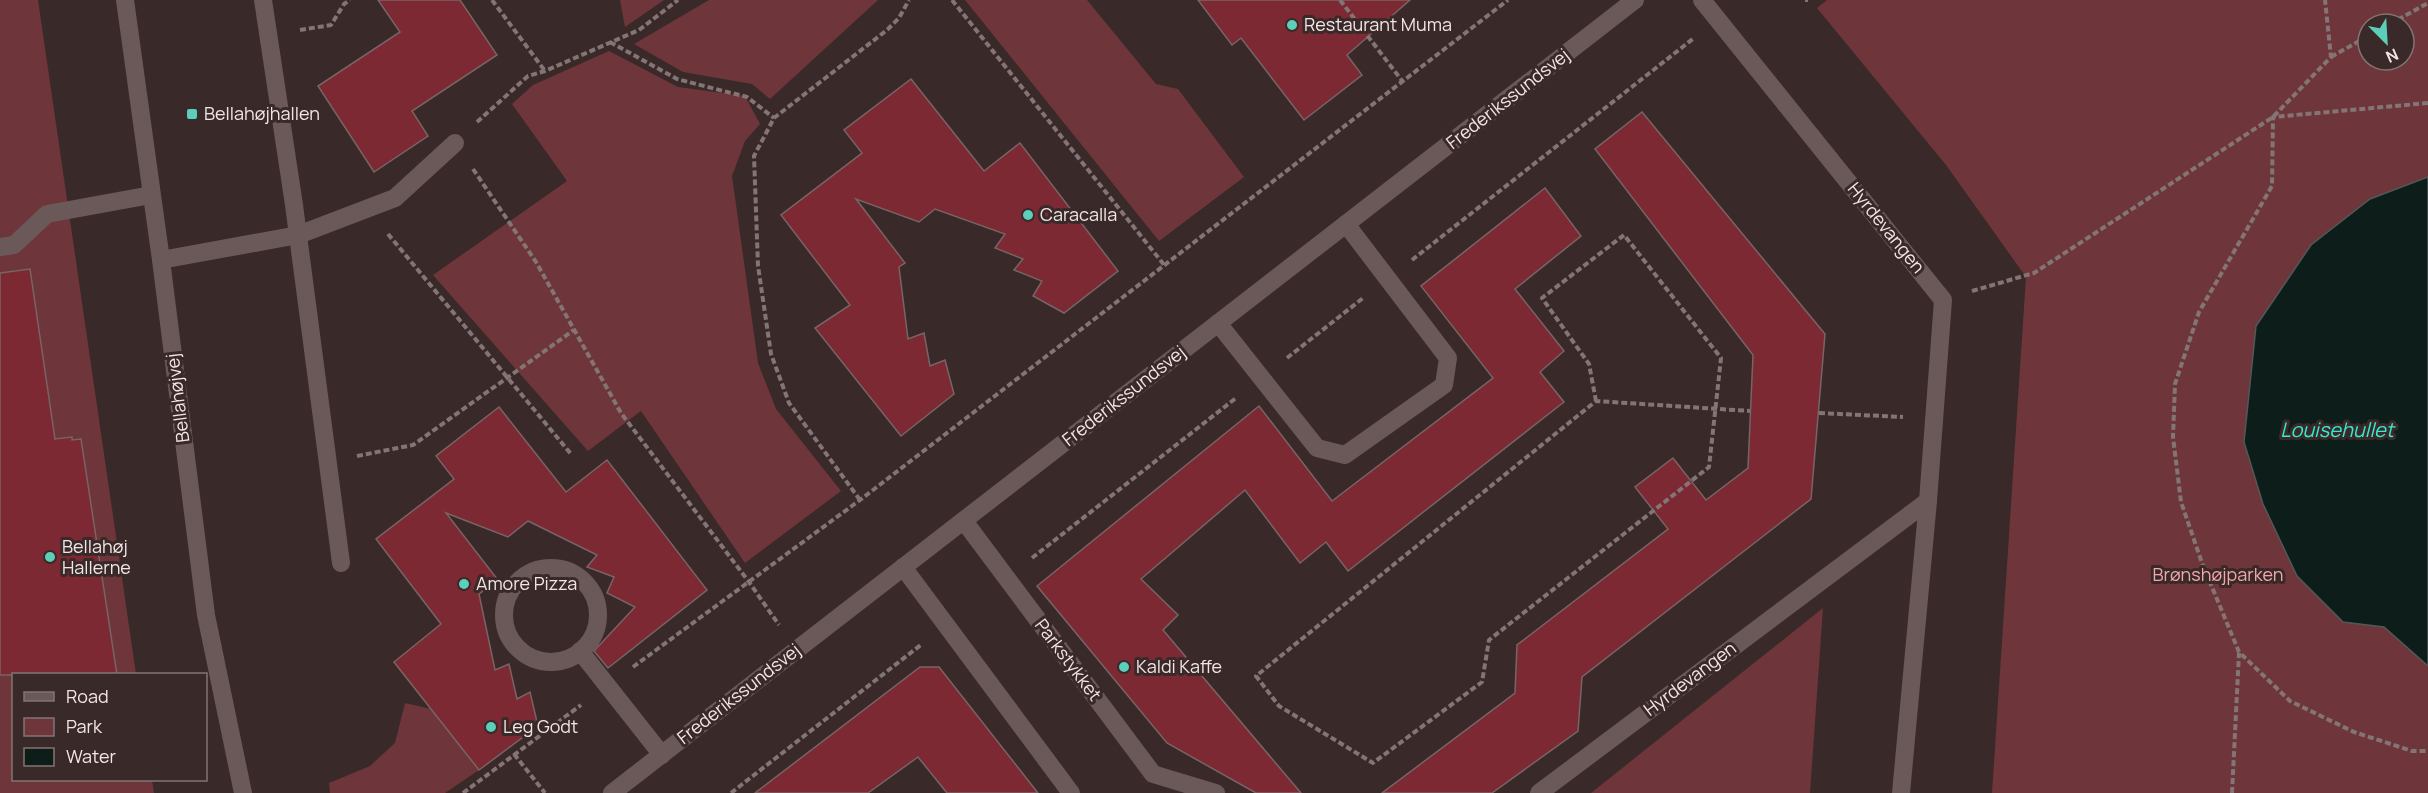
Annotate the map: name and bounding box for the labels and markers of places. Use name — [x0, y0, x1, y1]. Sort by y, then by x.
place label: Restaurant Muma — [1304, 12, 1452, 36]
marker: Restaurant Muma — [1285, 18, 1299, 32]
place label: Bellahøjhallen — [204, 101, 320, 125]
marker: Bellahøjhallen — [185, 107, 199, 121]
place label: Caracalla — [1040, 202, 1117, 226]
marker: Caracalla — [1021, 208, 1035, 222]
place label: Bellahøj Hallerne — [62, 534, 131, 579]
marker: Bellahøj Hallerne — [43, 550, 57, 564]
place label: Amore Pizza — [476, 571, 577, 595]
marker: Amore Pizza — [457, 577, 471, 591]
place label: Kaldi Kaffe — [1136, 654, 1222, 678]
marker: Kaldi Kaffe — [1117, 660, 1131, 674]
place label: Leg Godt — [503, 714, 578, 738]
marker: Leg Godt — [484, 720, 498, 734]

